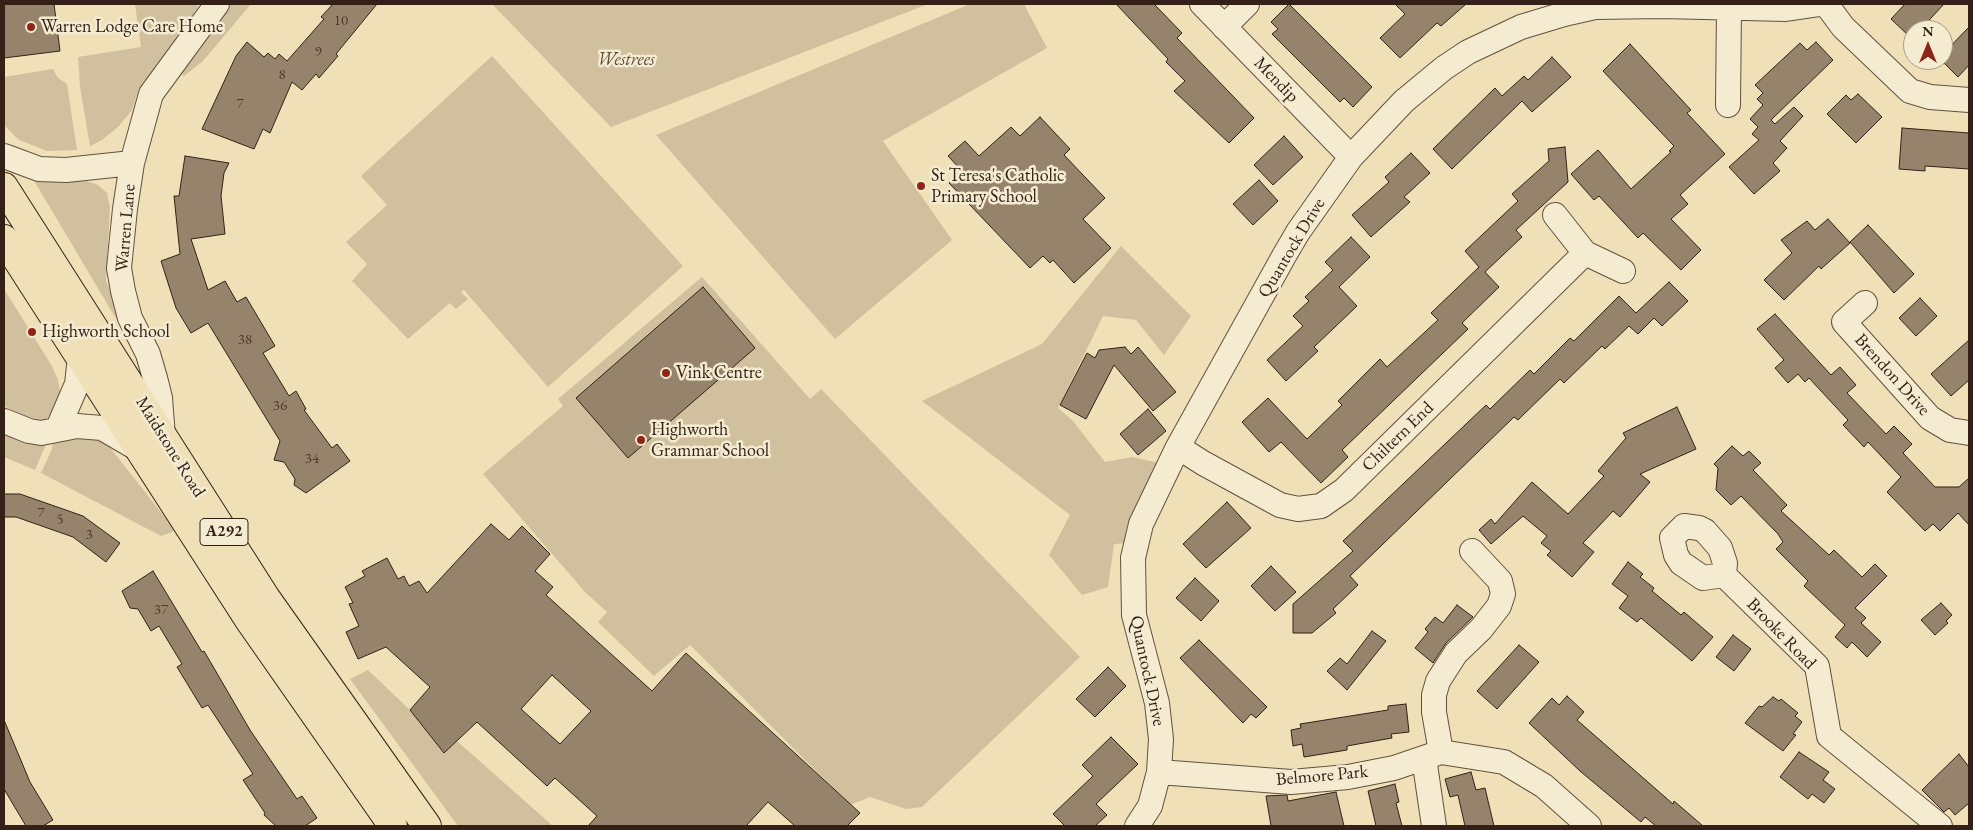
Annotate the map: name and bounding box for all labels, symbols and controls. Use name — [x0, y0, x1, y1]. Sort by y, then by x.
house number: 10 — [334, 12, 348, 30]
place label: Warren Lodge Care Home — [41, 16, 223, 38]
north arrow — [1903, 20, 1953, 70]
marker: Warren Lodge Care Home — [25, 21, 37, 33]
text: N — [1922, 22, 1934, 40]
house number: 9 — [314, 43, 322, 61]
park label: Westrees — [597, 49, 655, 71]
street label: Mendip — [1249, 53, 1303, 107]
house number: 8 — [278, 66, 286, 84]
house number: 7 — [236, 95, 244, 113]
place label: St Teresa's Catholic Primary School — [931, 165, 1064, 208]
marker: St Teresa's Catholic Primary School — [915, 180, 927, 192]
street label: Warren Lane — [111, 183, 141, 273]
street label: Quantock Drive — [1254, 194, 1330, 302]
place label: Highworth School — [42, 321, 170, 343]
marker: Highworth School — [26, 326, 38, 338]
street label: Brendon Drive — [1850, 330, 1934, 420]
house number: 38 — [238, 331, 252, 349]
place label: Vink Centre — [676, 362, 762, 384]
marker: Vink Centre — [660, 367, 672, 379]
street label: Maidstone Road — [130, 393, 210, 501]
house number: 36 — [273, 397, 287, 415]
street label: Chiltern End — [1358, 398, 1438, 476]
place label: Highworth Grammar School — [651, 419, 769, 462]
marker: Highworth Grammar School — [635, 434, 647, 446]
house number: 34 — [305, 450, 319, 468]
house number: 7 — [37, 504, 45, 522]
house number: 5 — [56, 511, 64, 529]
road number: A292 — [200, 518, 248, 546]
house number: 3 — [85, 526, 93, 544]
street label: Brooke Road — [1742, 594, 1820, 674]
house number: 37 — [154, 601, 168, 619]
street label: Quantock Drive — [1125, 614, 1169, 728]
street label: Belmore Park — [1275, 761, 1369, 791]

